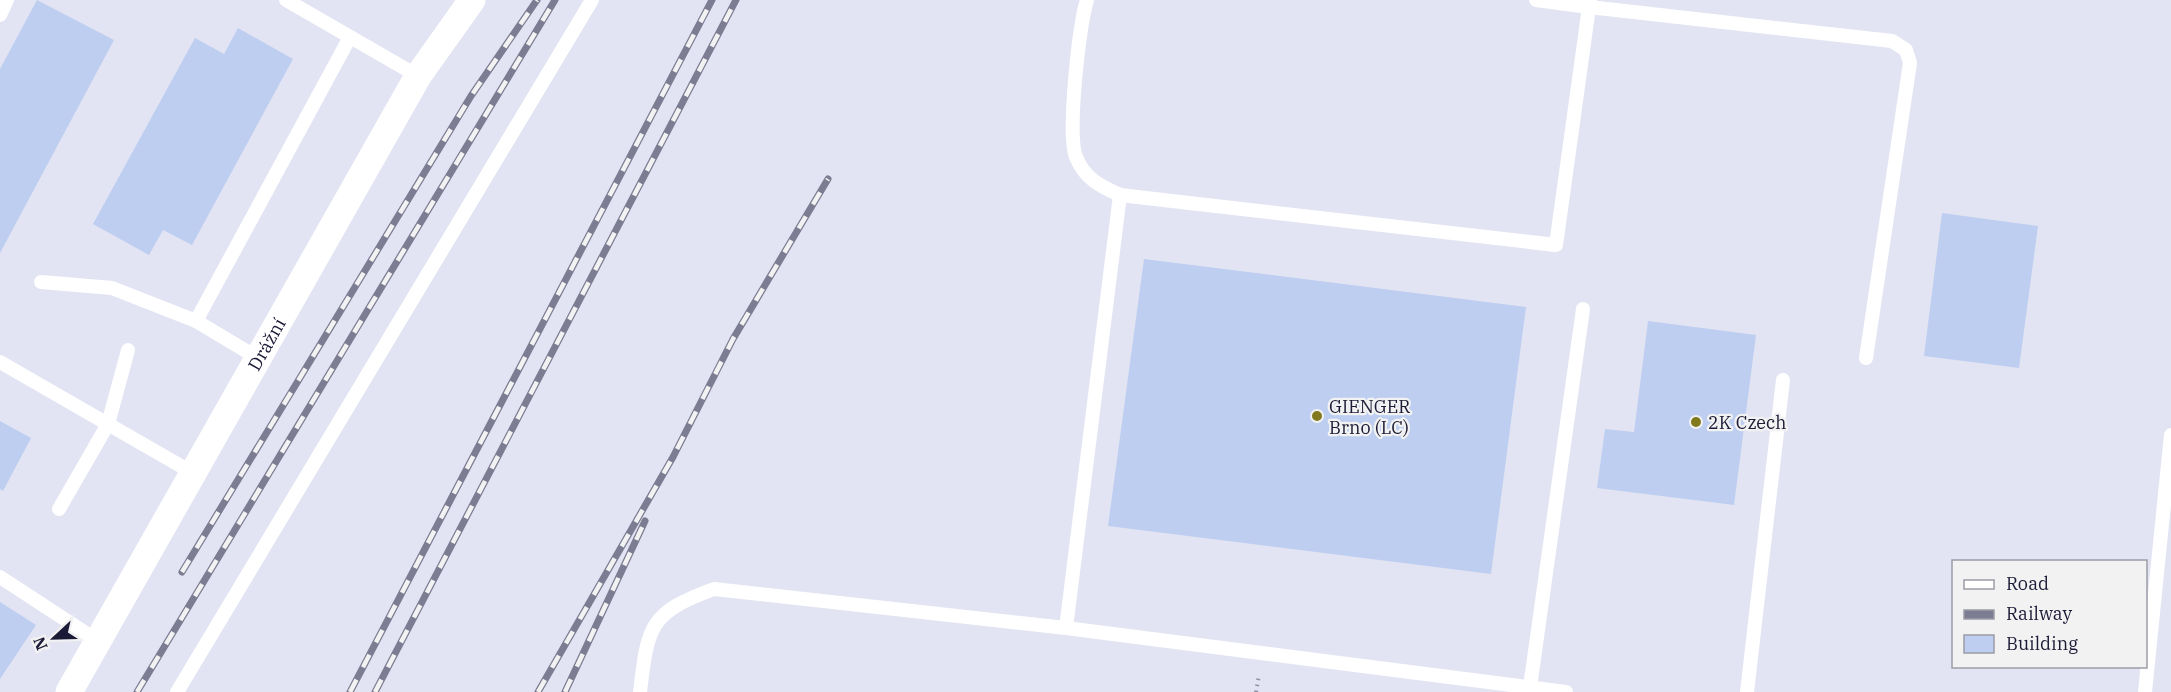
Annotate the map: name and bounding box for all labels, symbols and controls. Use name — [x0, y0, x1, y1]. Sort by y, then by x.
street label: Drážní — [242, 313, 290, 374]
place label: GIENGER Brno (LC) — [1329, 395, 1410, 439]
marker: GIENGER Brno (LC) — [1310, 409, 1324, 423]
place label: 2K Czech — [1708, 411, 1787, 434]
marker: 2K Czech — [1689, 415, 1703, 429]
legend — [1952, 560, 2147, 668]
text: Road — [2006, 572, 2049, 595]
text: Railway — [2006, 602, 2072, 625]
north arrow — [24, 608, 84, 668]
text: Building — [2006, 632, 2078, 655]
text: N — [28, 634, 52, 653]

